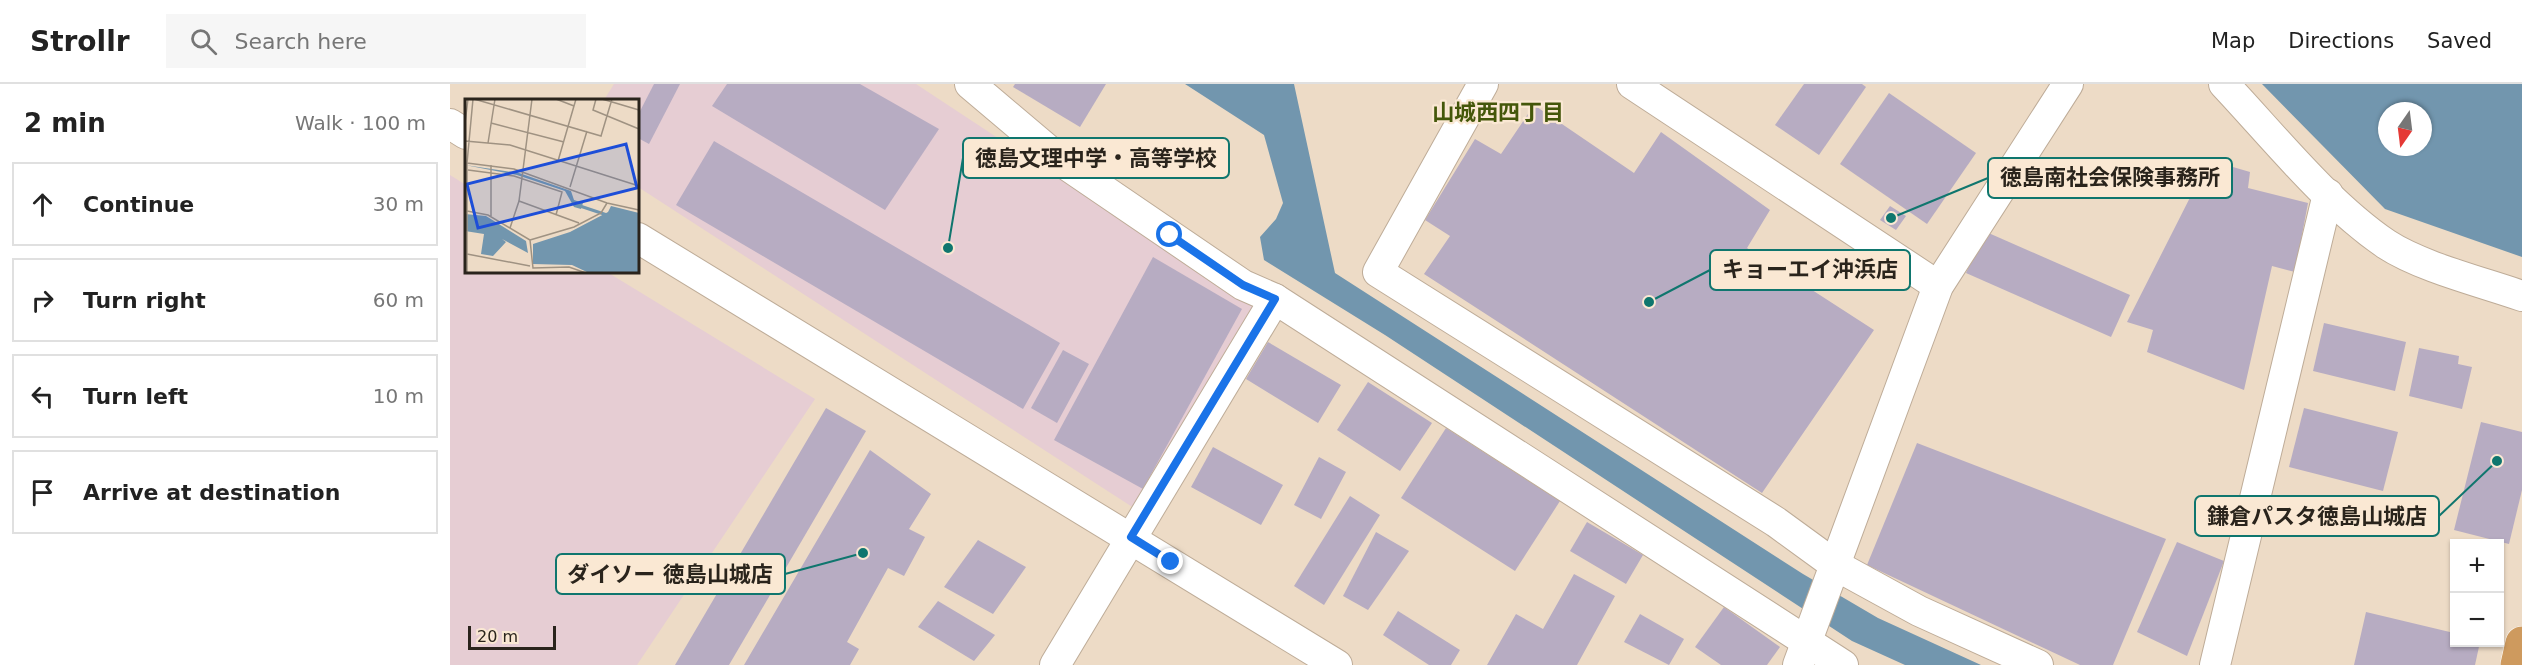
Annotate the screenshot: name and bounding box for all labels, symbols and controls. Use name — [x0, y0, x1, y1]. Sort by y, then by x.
search box — [166, 14, 586, 68]
text: Strollr — [30, 25, 130, 58]
icon: search — [187, 25, 220, 58]
text: Search here — [235, 29, 367, 54]
text: Map — [2211, 29, 2255, 53]
text: Directions — [2288, 29, 2394, 53]
text: Saved — [2427, 29, 2492, 53]
inset map — [465, 99, 639, 273]
district label: 山城西四丁目 — [1432, 100, 1564, 125]
north arrow — [2378, 102, 2432, 156]
text: 2 min — [24, 108, 106, 138]
text: Walk · 100 m — [295, 111, 426, 135]
callout: 徳島文理中学・高等学校 — [963, 138, 1229, 178]
text: 徳島文理中学・高等学校 — [975, 146, 1217, 171]
callout: 徳島南社会保険事務所 — [1988, 158, 2232, 198]
text: 徳島南社会保険事務所 — [2000, 165, 2220, 190]
icon: ahead — [26, 188, 59, 221]
text: Continue — [83, 192, 194, 217]
text: 30 m — [373, 192, 424, 216]
route start — [1156, 221, 1182, 247]
callout: キョーエイ沖浜店 — [1710, 250, 1910, 290]
text: キョーエイ沖浜店 — [1722, 257, 1898, 282]
icon: right — [26, 284, 59, 317]
text: Turn right — [83, 288, 206, 313]
text: 60 m — [373, 288, 424, 312]
icon: left — [26, 380, 59, 413]
text: Turn left — [83, 384, 188, 409]
text: 10 m — [373, 384, 424, 408]
icon: arrive — [26, 476, 59, 509]
text: Arrive at destination — [83, 480, 340, 505]
callout: 鎌倉パスタ徳島山城店 — [2195, 496, 2439, 536]
text: 鎌倉パスタ徳島山城店 — [2207, 504, 2427, 529]
map controls — [2450, 539, 2504, 647]
button: + — [2450, 539, 2504, 593]
route end — [1157, 548, 1183, 574]
callout: ダイソー 徳島山城店 — [556, 554, 785, 594]
text: ダイソー 徳島山城店 — [567, 562, 773, 587]
button: − — [2450, 593, 2504, 647]
scale bar — [468, 623, 556, 650]
text: 20 m — [477, 627, 518, 646]

